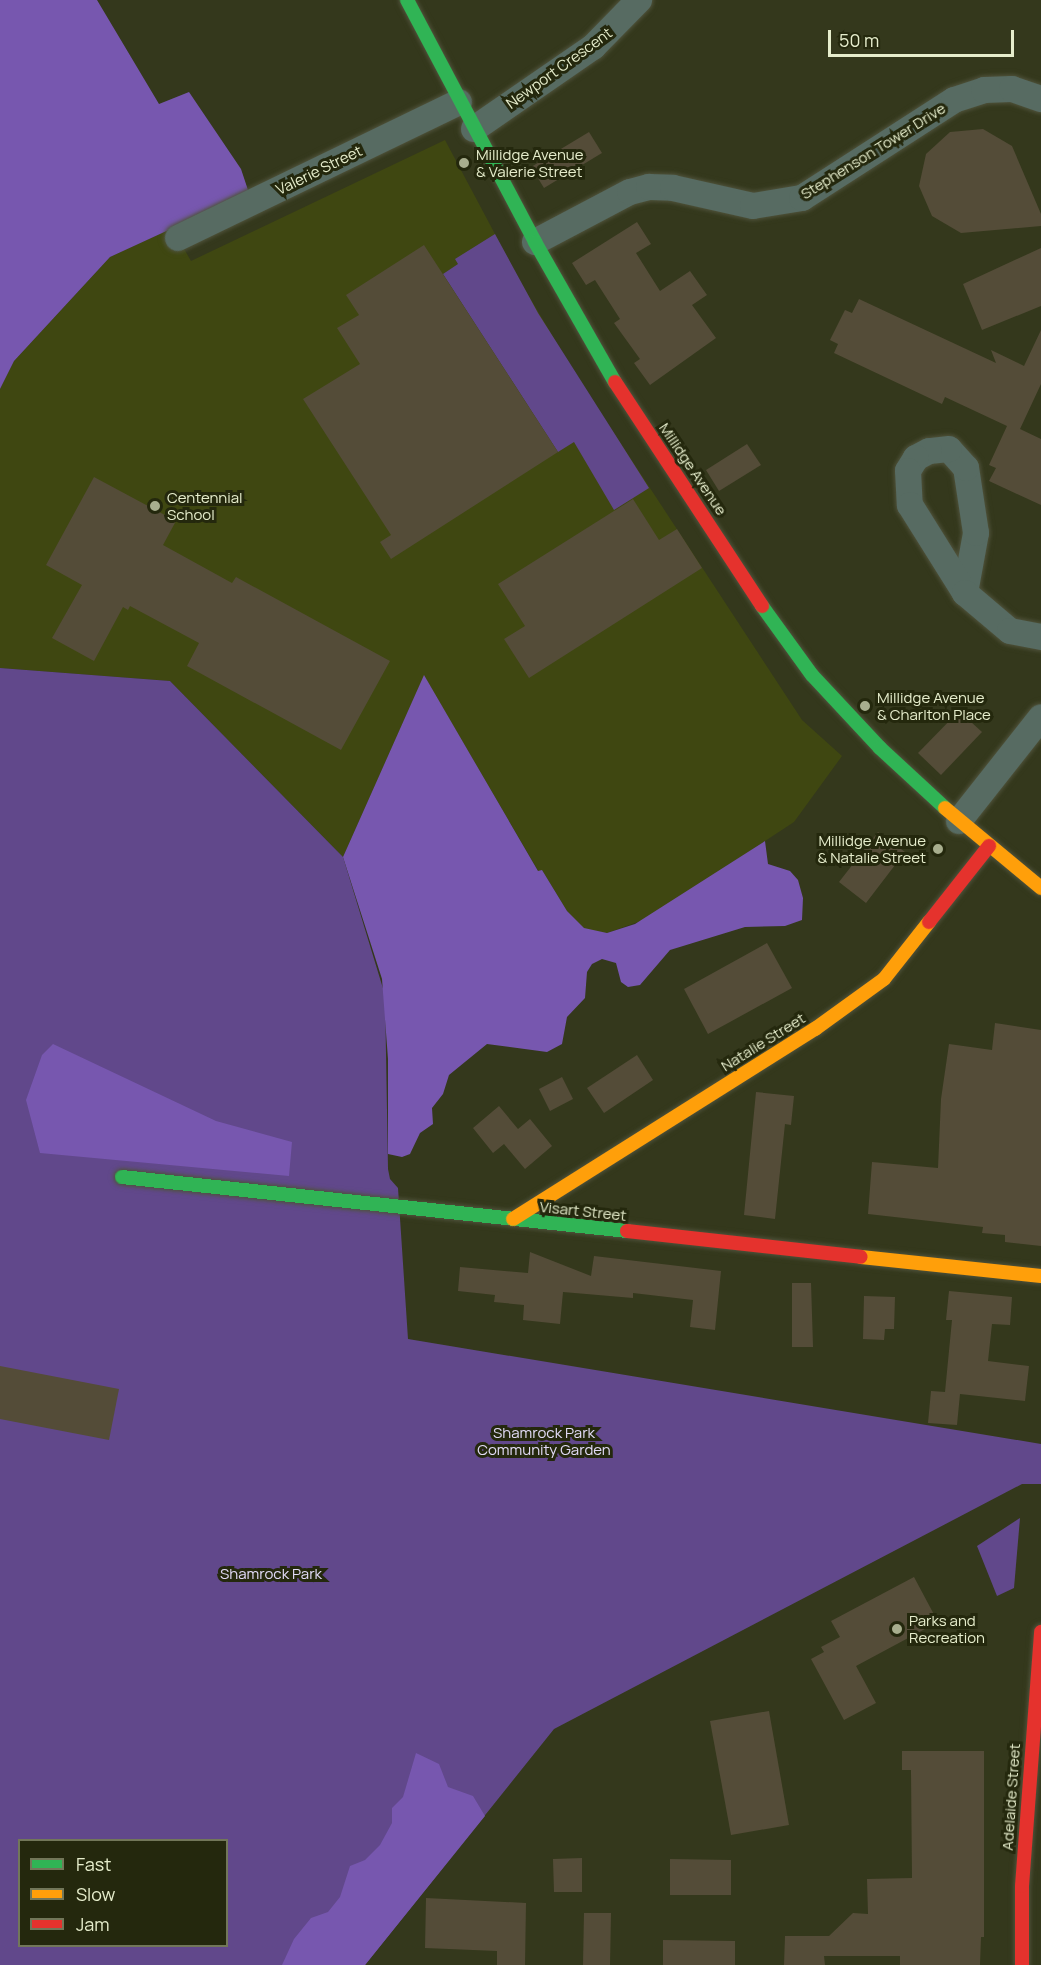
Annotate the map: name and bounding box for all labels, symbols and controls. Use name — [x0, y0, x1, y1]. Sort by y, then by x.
scale bar — [831, 18, 1017, 56]
street label: Newport Crescent — [503, 24, 615, 112]
text: 50 m — [839, 28, 879, 52]
street label: Stephenson Tower Drive — [797, 99, 949, 203]
street label: Valerie Street — [273, 141, 365, 199]
place label: Millidge Avenue & Valerie Street — [476, 145, 584, 180]
marker: Millidge Avenue & Valerie Street — [457, 156, 471, 170]
street label: Millidge Avenue — [655, 419, 731, 519]
place label: Centennial School — [167, 488, 243, 523]
marker: Centennial School — [148, 499, 162, 513]
place label: Millidge Avenue & Charlton Place — [877, 688, 991, 723]
marker: Millidge Avenue & Charlton Place — [858, 699, 872, 713]
place label: Millidge Avenue & Natalie Street — [817, 831, 926, 866]
marker: Millidge Avenue & Natalie Street — [931, 842, 945, 856]
street label: Natalie Street — [718, 1009, 808, 1075]
street label: Visart Street — [539, 1198, 627, 1224]
park label: Shamrock Park Community Garden — [477, 1423, 611, 1458]
park label: Shamrock Park — [220, 1565, 322, 1583]
place label: Parks and Recreation — [909, 1611, 985, 1646]
marker: Parks and Recreation — [890, 1622, 904, 1636]
street label: Adelaide Street — [998, 1743, 1024, 1851]
legend — [18, 1839, 228, 1947]
text: Fast — [76, 1852, 111, 1876]
text: Slow — [76, 1882, 115, 1906]
text: Jam — [76, 1912, 110, 1936]

